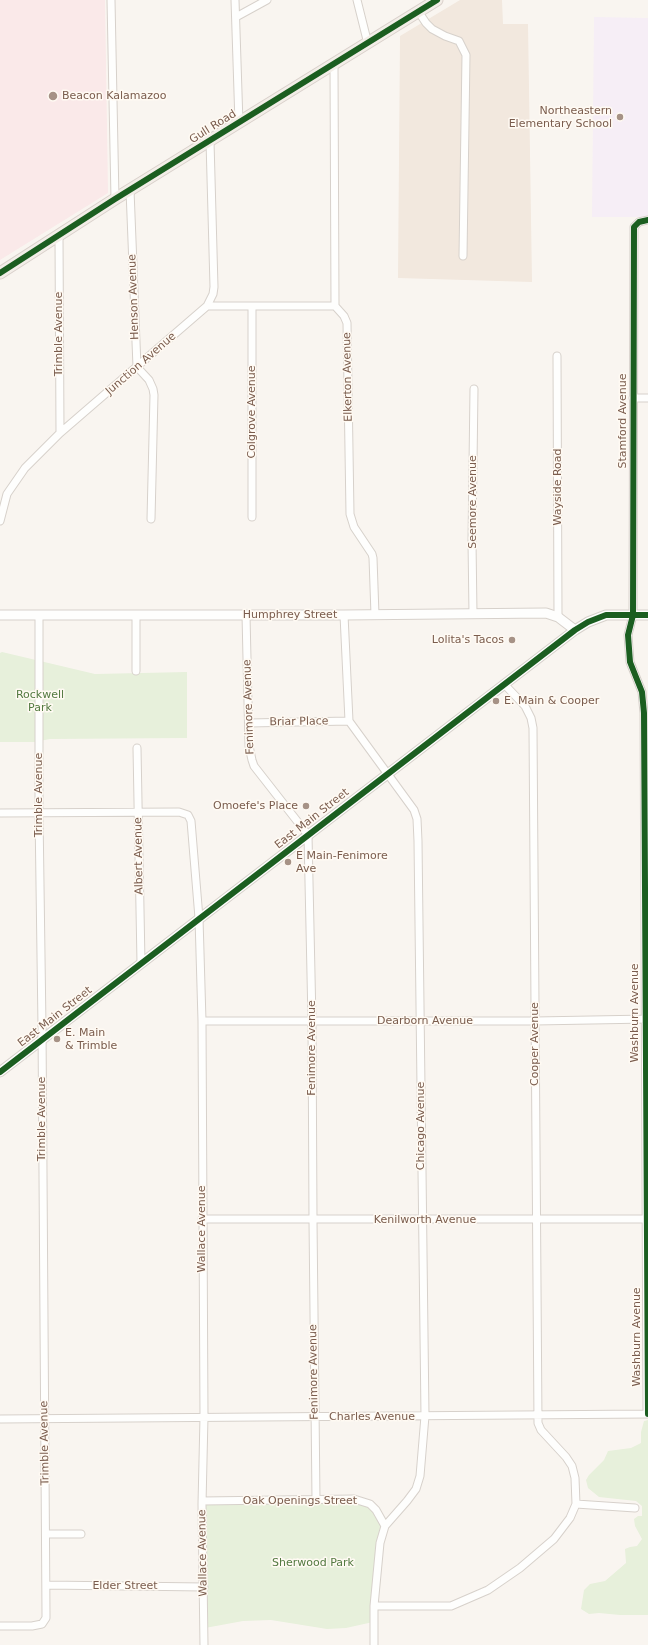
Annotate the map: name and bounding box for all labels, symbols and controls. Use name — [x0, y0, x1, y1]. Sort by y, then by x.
place label: Beacon Kalamazoo — [62, 89, 167, 103]
marker: Beacon Kalamazoo — [47, 90, 59, 102]
place label: Northeastern Elementary School — [509, 104, 612, 130]
street label: Gull Road — [187, 107, 239, 147]
marker: Northeastern Elementary School — [615, 112, 625, 122]
street label: Henson Avenue — [126, 254, 142, 340]
street label: Trimble Avenue — [52, 292, 66, 376]
street label: Junction Avenue — [103, 330, 179, 398]
street label: Elkerton Avenue — [341, 332, 355, 422]
street label: Colgrove Avenue — [245, 365, 259, 459]
street label: Stamford Avenue — [616, 373, 630, 469]
street label: Wayside Road — [551, 448, 565, 526]
street label: Seemore Avenue — [466, 455, 480, 549]
street label: Humphrey Street — [243, 608, 337, 622]
place label: Lolita's Tacos — [432, 633, 504, 647]
marker: Lolita's Tacos — [507, 635, 517, 645]
street label: Fenimore Avenue — [241, 659, 257, 755]
park label: Rockwell Park — [16, 688, 64, 714]
place label: E. Main & Cooper — [504, 694, 599, 708]
marker: E. Main & Cooper — [491, 696, 501, 706]
street label: Briar Place — [269, 715, 329, 729]
street label: Trimble Avenue — [32, 753, 46, 837]
street label: East Main Street — [272, 786, 352, 852]
place label: Omoefe's Place — [213, 799, 298, 813]
marker: Omoefe's Place — [301, 801, 311, 811]
street label: Albert Avenue — [132, 817, 146, 895]
place label: E Main-Fenimore Ave — [296, 849, 388, 875]
marker: E Main-Fenimore Ave — [283, 857, 293, 867]
street label: Washburn Avenue — [628, 963, 642, 1063]
street label: East Main Street — [15, 984, 95, 1050]
street label: Fenimore Avenue — [305, 1000, 319, 1096]
street label: Cooper Avenue — [528, 1002, 542, 1086]
street label: Dearborn Avenue — [377, 1014, 473, 1028]
place label: E. Main & Trimble — [65, 1026, 117, 1052]
marker: E. Main & Trimble — [52, 1034, 62, 1044]
street label: Trimble Avenue — [35, 1077, 49, 1161]
street label: Chicago Avenue — [414, 1082, 428, 1170]
street label: Wallace Avenue — [195, 1186, 209, 1272]
street label: Kenilworth Avenue — [374, 1213, 476, 1227]
street label: Washburn Avenue — [630, 1287, 644, 1387]
street label: Fenimore Avenue — [307, 1324, 321, 1420]
street label: Trimble Avenue — [38, 1401, 52, 1485]
street label: Charles Avenue — [329, 1410, 415, 1424]
street label: Oak Openings Street — [243, 1494, 357, 1508]
street label: Wallace Avenue — [196, 1509, 210, 1597]
park label: Sherwood Park — [272, 1556, 354, 1570]
street label: Elder Street — [92, 1579, 158, 1593]

